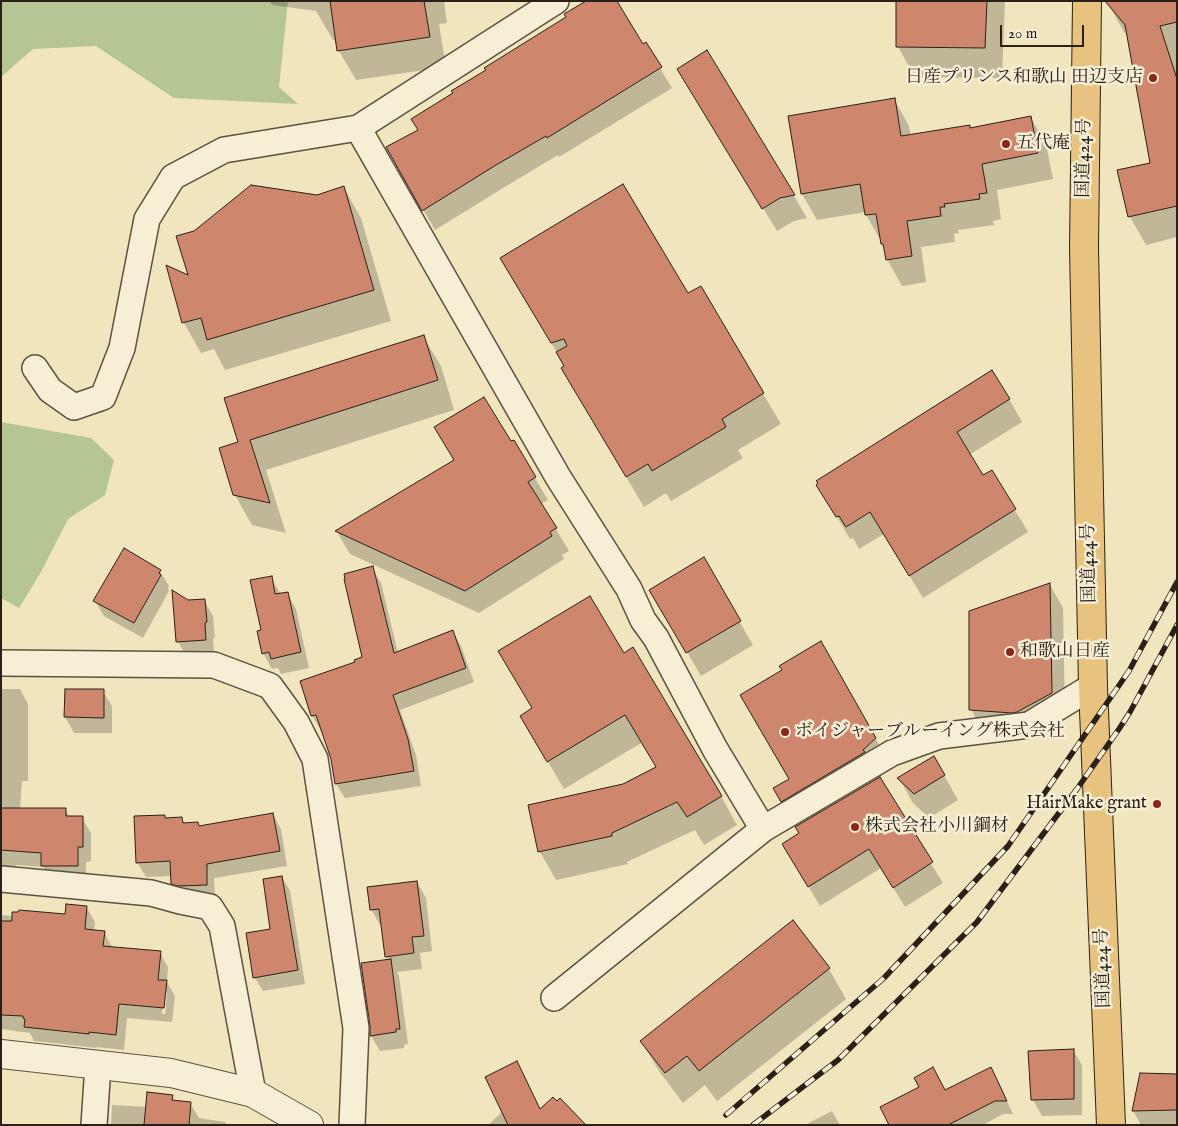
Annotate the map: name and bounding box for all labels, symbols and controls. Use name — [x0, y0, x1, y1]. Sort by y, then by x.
scale bar — [1003, 15, 1087, 47]
text: 20 m — [1008, 24, 1037, 43]
place label: 日産プリンス和歌山 田辺支店 — [905, 67, 1143, 89]
marker: 日産プリンス和歌山 田辺支店 — [1147, 72, 1159, 84]
street label: 国道424号 — [1074, 118, 1096, 198]
place label: 五代庵 — [1016, 133, 1070, 155]
marker: 五代庵 — [1000, 138, 1012, 150]
street label: 国道424号 — [1079, 523, 1101, 603]
place label: 和歌山日産 — [1020, 641, 1110, 663]
marker: 和歌山日産 — [1004, 646, 1016, 658]
place label: ボイジャーブルーイング株式会社 — [795, 721, 1065, 743]
marker: ボイジャーブルーイング株式会社 — [779, 726, 791, 738]
place label: HairMake grant — [1026, 793, 1147, 815]
marker: HairMake grant — [1151, 798, 1163, 810]
place label: 株式会社小川鋼材 — [865, 816, 1009, 838]
marker: 株式会社小川鋼材 — [849, 821, 861, 833]
street label: 国道424号 — [1092, 928, 1116, 1008]

